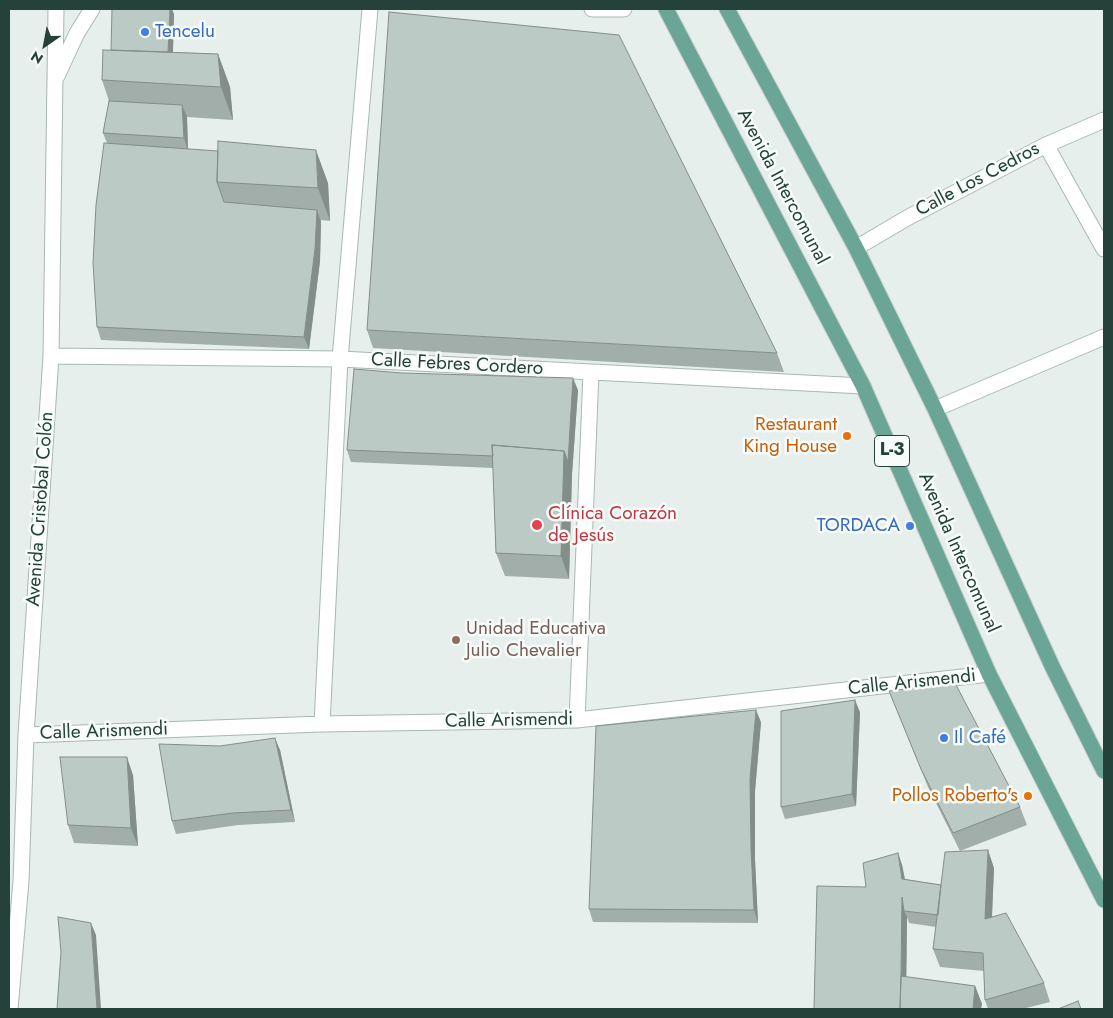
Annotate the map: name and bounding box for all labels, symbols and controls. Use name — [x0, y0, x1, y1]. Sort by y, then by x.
north arrow — [20, 20, 70, 70]
place label: Tencelu — [155, 21, 215, 43]
marker: Tencelu — [139, 26, 151, 38]
text: N — [27, 46, 47, 69]
street label: Avenida Intercomunal — [731, 105, 833, 269]
street label: Calle Los Cedros — [912, 138, 1044, 222]
street label: Calle Febres Cordero — [370, 349, 544, 381]
street label: Avenida Cristobal Colón — [23, 411, 59, 607]
place label: Restaurant King House — [743, 414, 837, 458]
marker: Restaurant King House — [841, 430, 853, 442]
road number: L-3 — [874, 436, 910, 466]
street label: Avenida Intercomunal — [912, 469, 1004, 637]
place label: Clínica Corazón de Jesús — [548, 503, 677, 547]
place label: TORDACA — [817, 515, 900, 537]
marker: Clínica Corazón de Jesús — [530, 518, 544, 532]
marker: TORDACA — [904, 520, 916, 532]
place label: Unidad Educativa Julio Chevalier — [466, 618, 606, 662]
marker: Unidad Educativa Julio Chevalier — [450, 634, 462, 646]
street label: Calle Arismendi — [847, 665, 977, 701]
street label: Calle Arismendi — [445, 708, 573, 734]
street label: Calle Arismendi — [39, 718, 169, 746]
place label: Il Café — [954, 727, 1006, 749]
marker: Il Café — [938, 732, 950, 744]
place label: Pollos Roberto's — [892, 785, 1018, 807]
marker: Pollos Roberto's — [1022, 790, 1034, 802]

